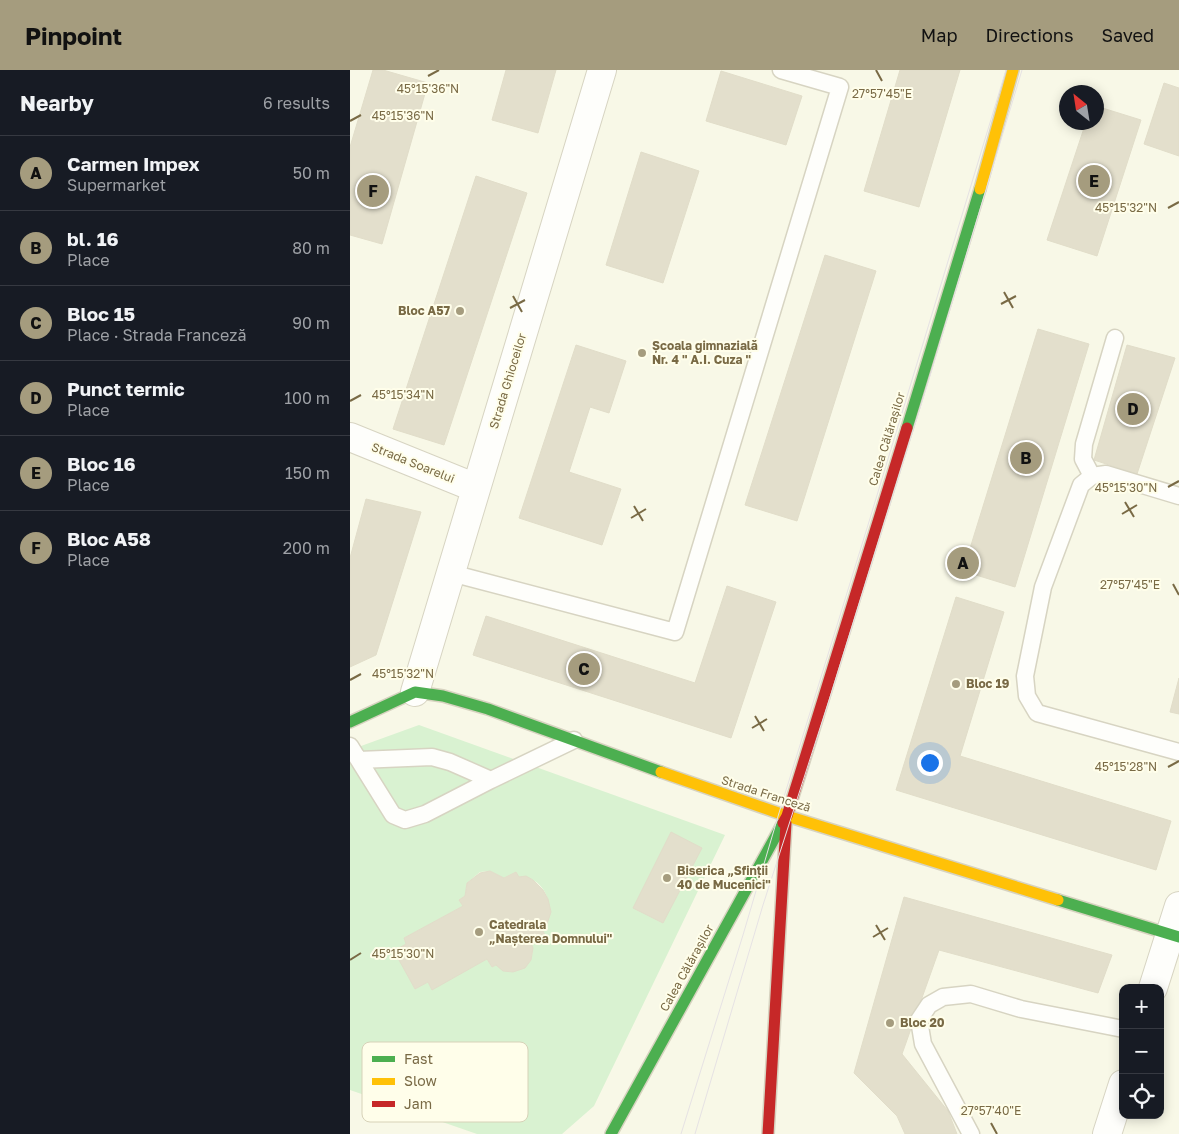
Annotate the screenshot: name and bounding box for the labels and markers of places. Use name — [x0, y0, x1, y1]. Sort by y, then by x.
pin: E — [1078, 162, 1110, 200]
pin: F — [357, 172, 389, 210]
place label: Bloc A57 — [398, 303, 450, 318]
marker: Bloc A57 — [454, 305, 466, 317]
place label: Școala gimnazială Nr. 4 " A.I. Cuza " — [652, 338, 758, 367]
marker: Școala gimnazială Nr. 4 " A.I. Cuza " — [636, 347, 648, 359]
pin: D — [1117, 390, 1149, 428]
pin: B — [1010, 439, 1042, 477]
pin: A — [947, 544, 979, 582]
pin: C — [568, 650, 600, 688]
place label: Bloc 19 — [966, 676, 1010, 691]
marker: Bloc 19 — [950, 678, 962, 690]
place label: Biserica „Sfinții 40 de Mucenici" — [677, 863, 771, 892]
marker: Biserica „Sfinții 40 de Mucenici" — [661, 872, 673, 884]
place label: Catedrala „Nașterea Domnului" — [489, 917, 612, 946]
marker: Catedrala „Nașterea Domnului" — [473, 926, 485, 938]
place label: Bloc 20 — [900, 1015, 945, 1030]
marker: Bloc 20 — [884, 1017, 896, 1029]

